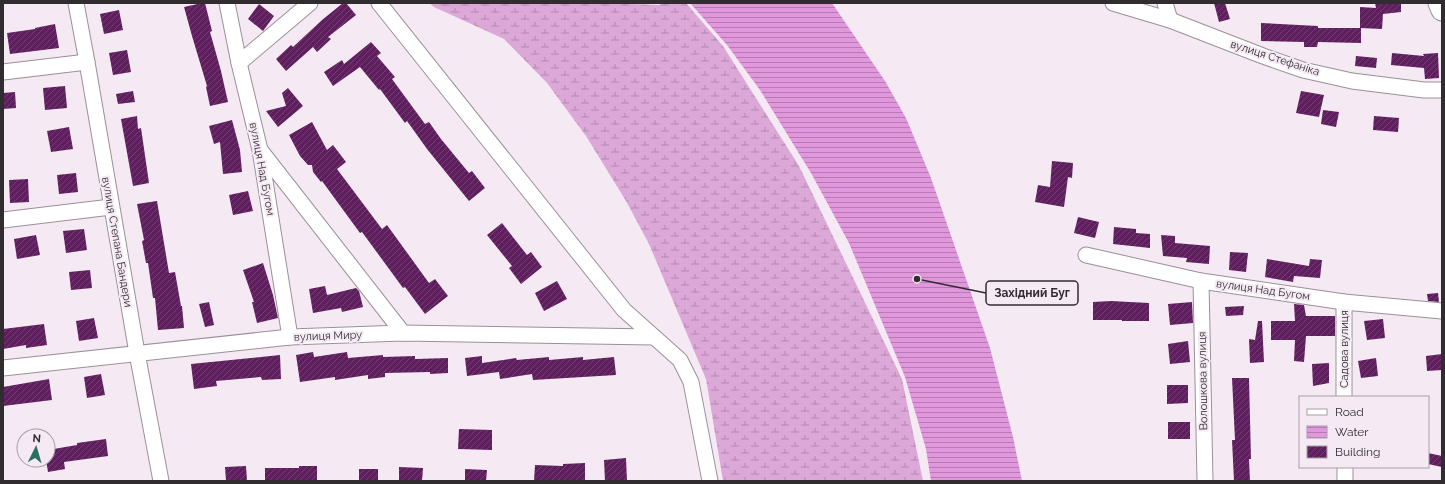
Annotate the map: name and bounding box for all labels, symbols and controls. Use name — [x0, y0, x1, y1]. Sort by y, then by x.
street label: вулиця Стефаніка — [1229, 37, 1321, 79]
street label: вулиця Над Бугом — [247, 121, 277, 217]
street label: вулиця Степана Бандери — [99, 176, 135, 308]
street label: вулиця Над Бугом — [1215, 277, 1311, 303]
callout: Західний Буг — [986, 281, 1078, 305]
text: Західний Буг — [994, 286, 1070, 300]
street label: Садова вулиця — [1338, 310, 1351, 388]
street label: вулиця Миру — [294, 328, 362, 344]
street label: Волошкова вулиця — [1196, 331, 1210, 431]
legend — [1299, 396, 1429, 468]
text: Road — [1335, 405, 1364, 419]
text: Water — [1335, 425, 1369, 439]
north arrow — [16, 428, 56, 468]
text: N — [32, 432, 42, 445]
text: Building — [1335, 445, 1381, 459]

